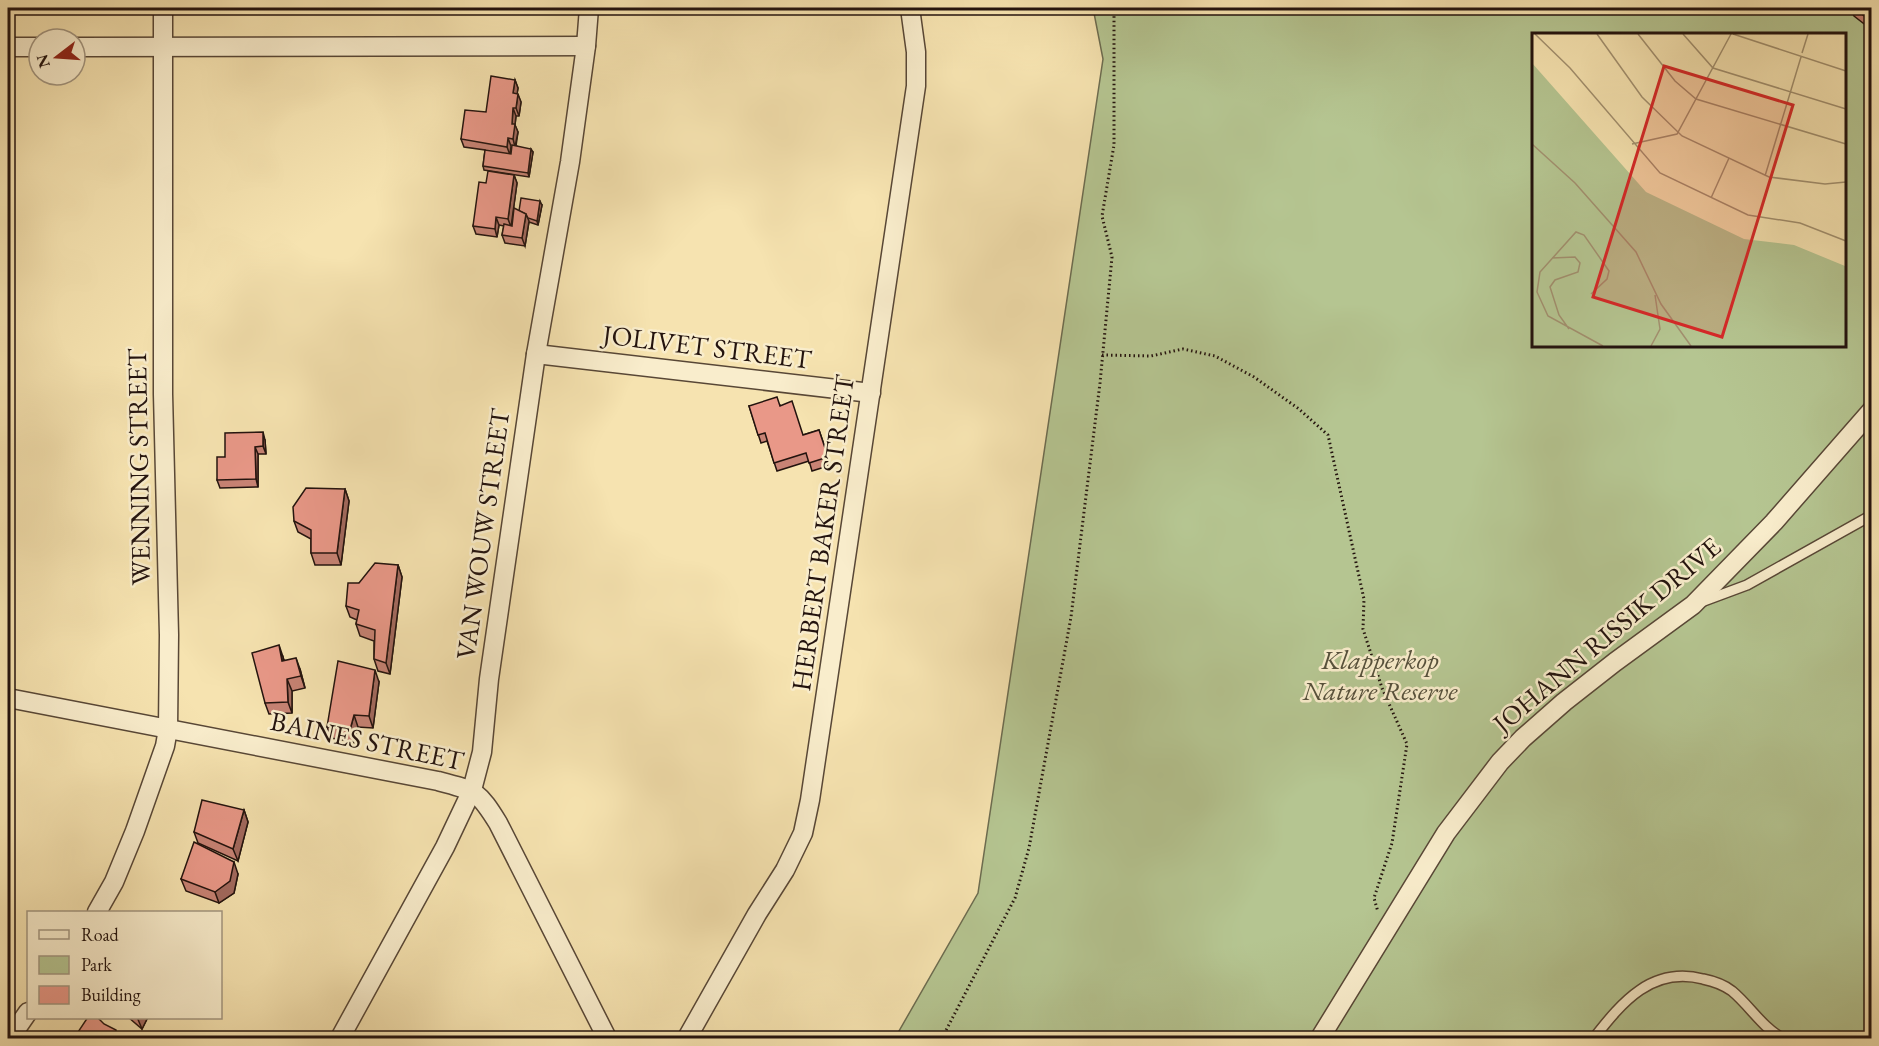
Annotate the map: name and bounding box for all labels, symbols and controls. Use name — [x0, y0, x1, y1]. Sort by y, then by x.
north arrow — [27, 27, 87, 87]
inset map — [1532, 33, 1846, 346]
text: N — [31, 52, 55, 71]
street label: JOLIVET STREET — [599, 316, 814, 377]
street label: WENNING STREET — [119, 347, 158, 586]
street label: HERBERT BAKER STREET — [783, 372, 862, 693]
street label: VAN WOUW STREET — [448, 405, 518, 662]
street label: JOHANN RISSIK DRIVE — [1484, 529, 1728, 742]
park label: Klapperkop Nature Reserve — [1301, 642, 1458, 708]
street label: BAINES STREET — [267, 703, 468, 778]
legend — [27, 911, 222, 1019]
text: Road — [81, 923, 120, 946]
text: Park — [81, 953, 112, 976]
text: Building — [81, 983, 141, 1006]

